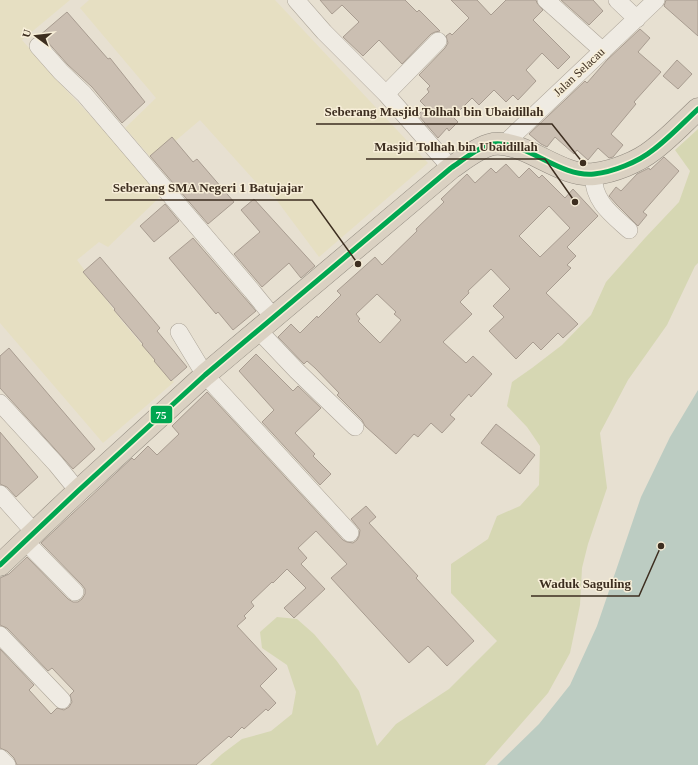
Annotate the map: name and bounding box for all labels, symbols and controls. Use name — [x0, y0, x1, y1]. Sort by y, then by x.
north arrow — [16, 16, 56, 56]
text: U — [20, 28, 33, 39]
street label: Jalan Selacau — [550, 45, 608, 99]
callout: Seberang Masjid Tolhah bin Ubaidillah — [316, 99, 552, 124]
text: Seberang Masjid Tolhah bin Ubaidillah — [325, 104, 544, 119]
callout: Masjid Tolhah bin Ubaidillah — [366, 134, 545, 159]
text: Masjid Tolhah bin Ubaidillah — [374, 139, 539, 154]
callout: Seberang SMA Negeri 1 Batujajar — [105, 175, 312, 200]
text: Seberang SMA Negeri 1 Batujajar — [113, 180, 304, 195]
line badge: 75 — [150, 405, 173, 424]
text: 75 — [156, 409, 167, 421]
callout: Waduk Saguling — [531, 571, 639, 596]
text: Waduk Saguling — [539, 576, 632, 591]

